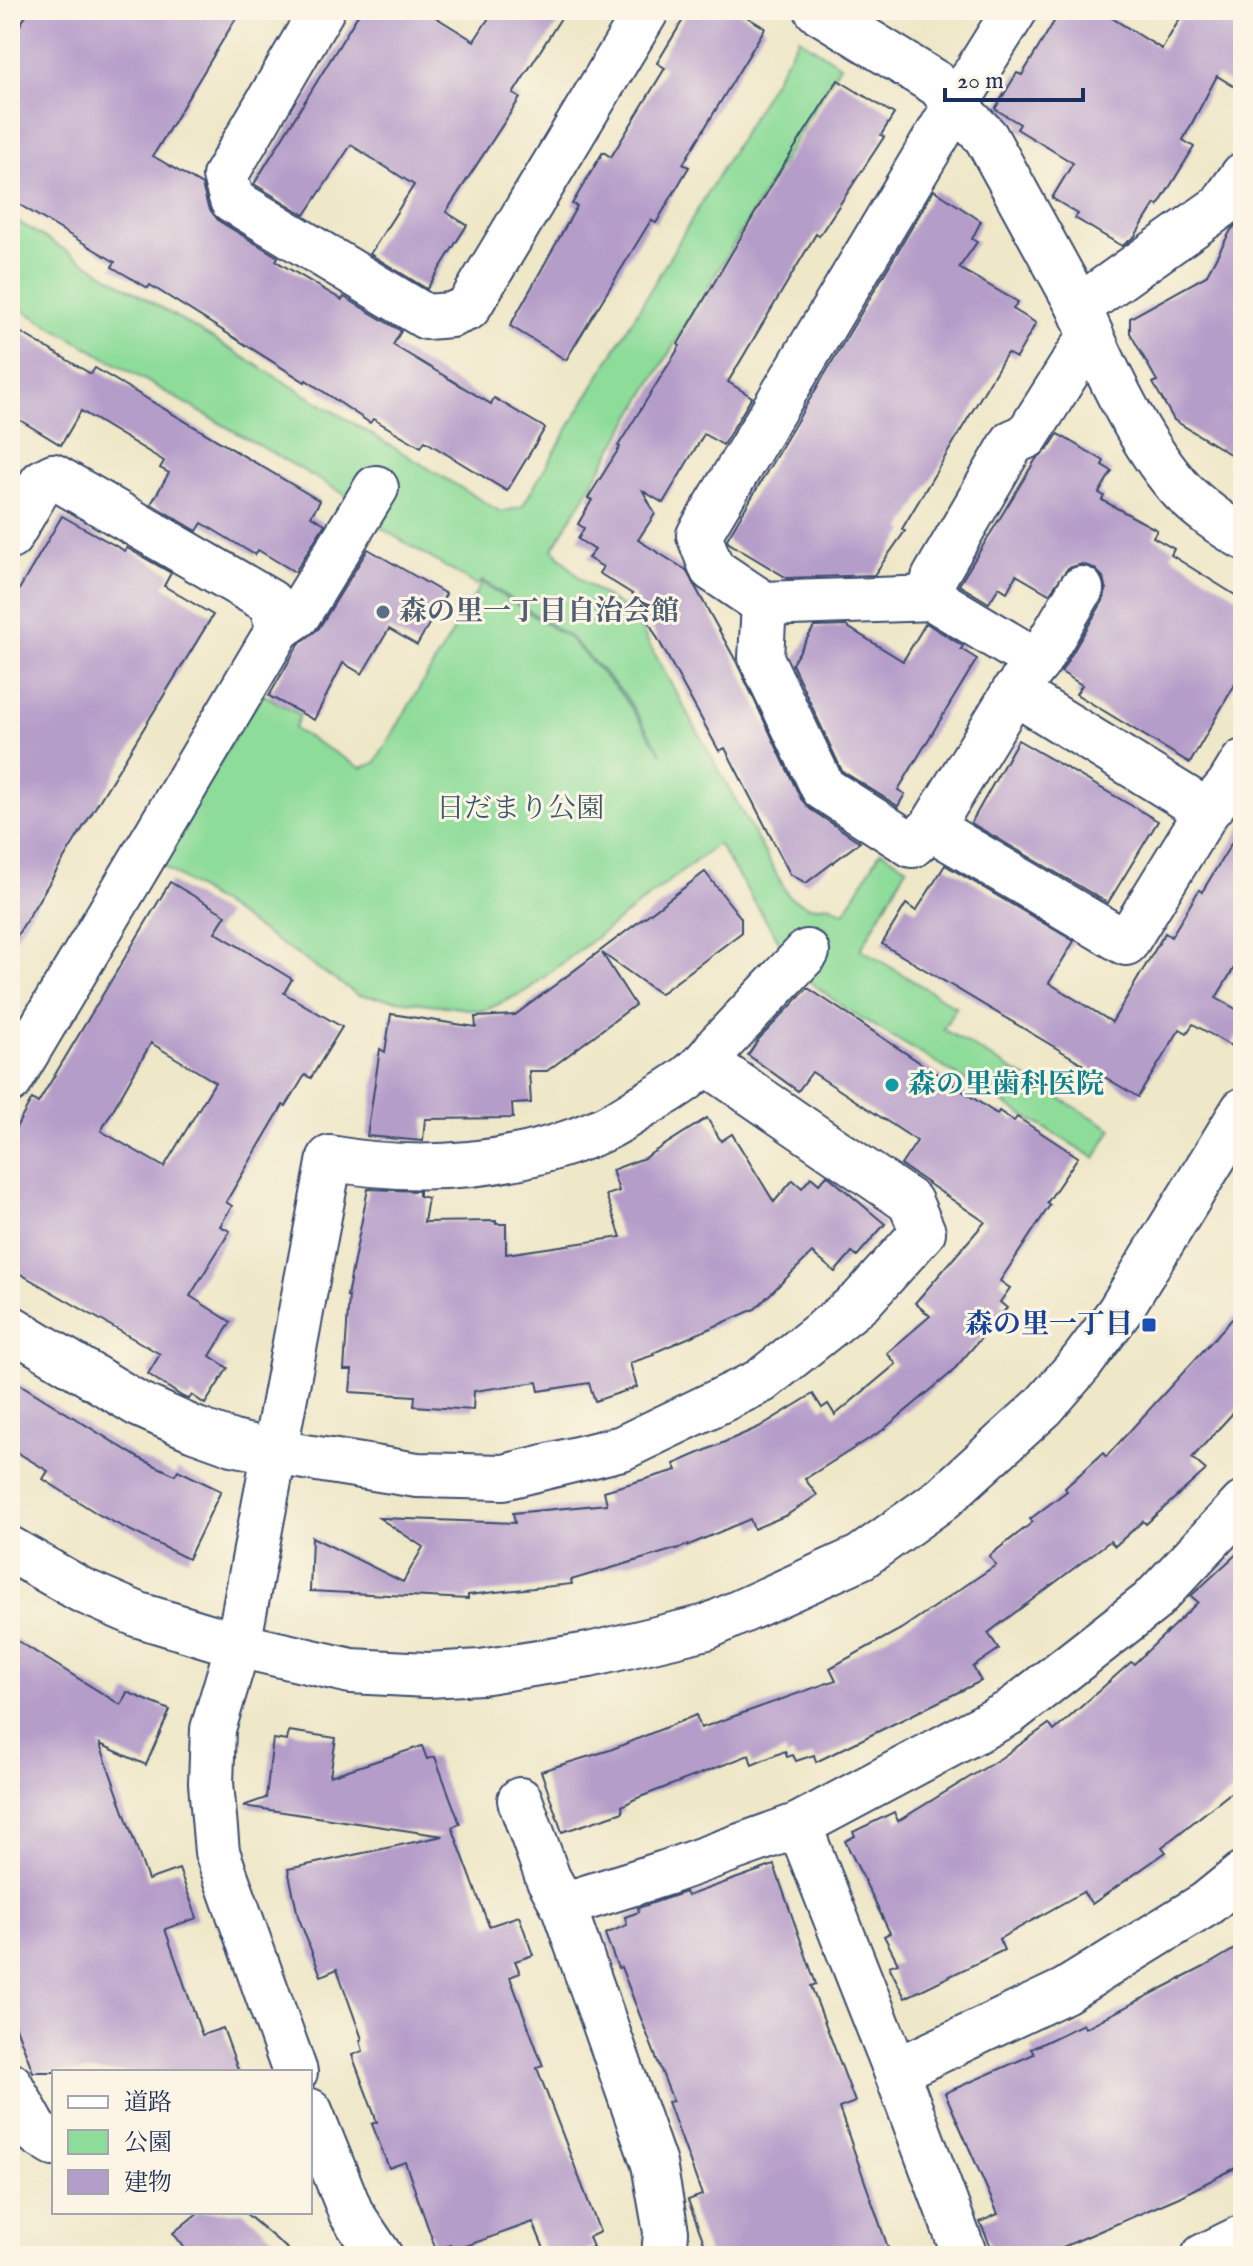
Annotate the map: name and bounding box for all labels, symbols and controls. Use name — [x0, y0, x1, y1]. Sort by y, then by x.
scale bar — [945, 52, 1083, 102]
text: 20 m — [957, 66, 1004, 97]
place label: 森の里一丁目自治会館 — [399, 595, 679, 630]
marker: 森の里一丁目自治会館 — [374, 603, 392, 621]
park label: 日だまり公園 — [436, 792, 604, 827]
place label: 森の里歯科医院 — [908, 1068, 1104, 1103]
marker: 森の里歯科医院 — [883, 1076, 901, 1094]
place label: 森の里一丁目 — [965, 1308, 1133, 1343]
marker: 森の里一丁目 — [1140, 1316, 1158, 1334]
legend — [52, 2070, 312, 2214]
text: 道路 — [124, 2088, 172, 2119]
text: 公園 — [124, 2128, 172, 2159]
text: 建物 — [124, 2168, 172, 2199]

